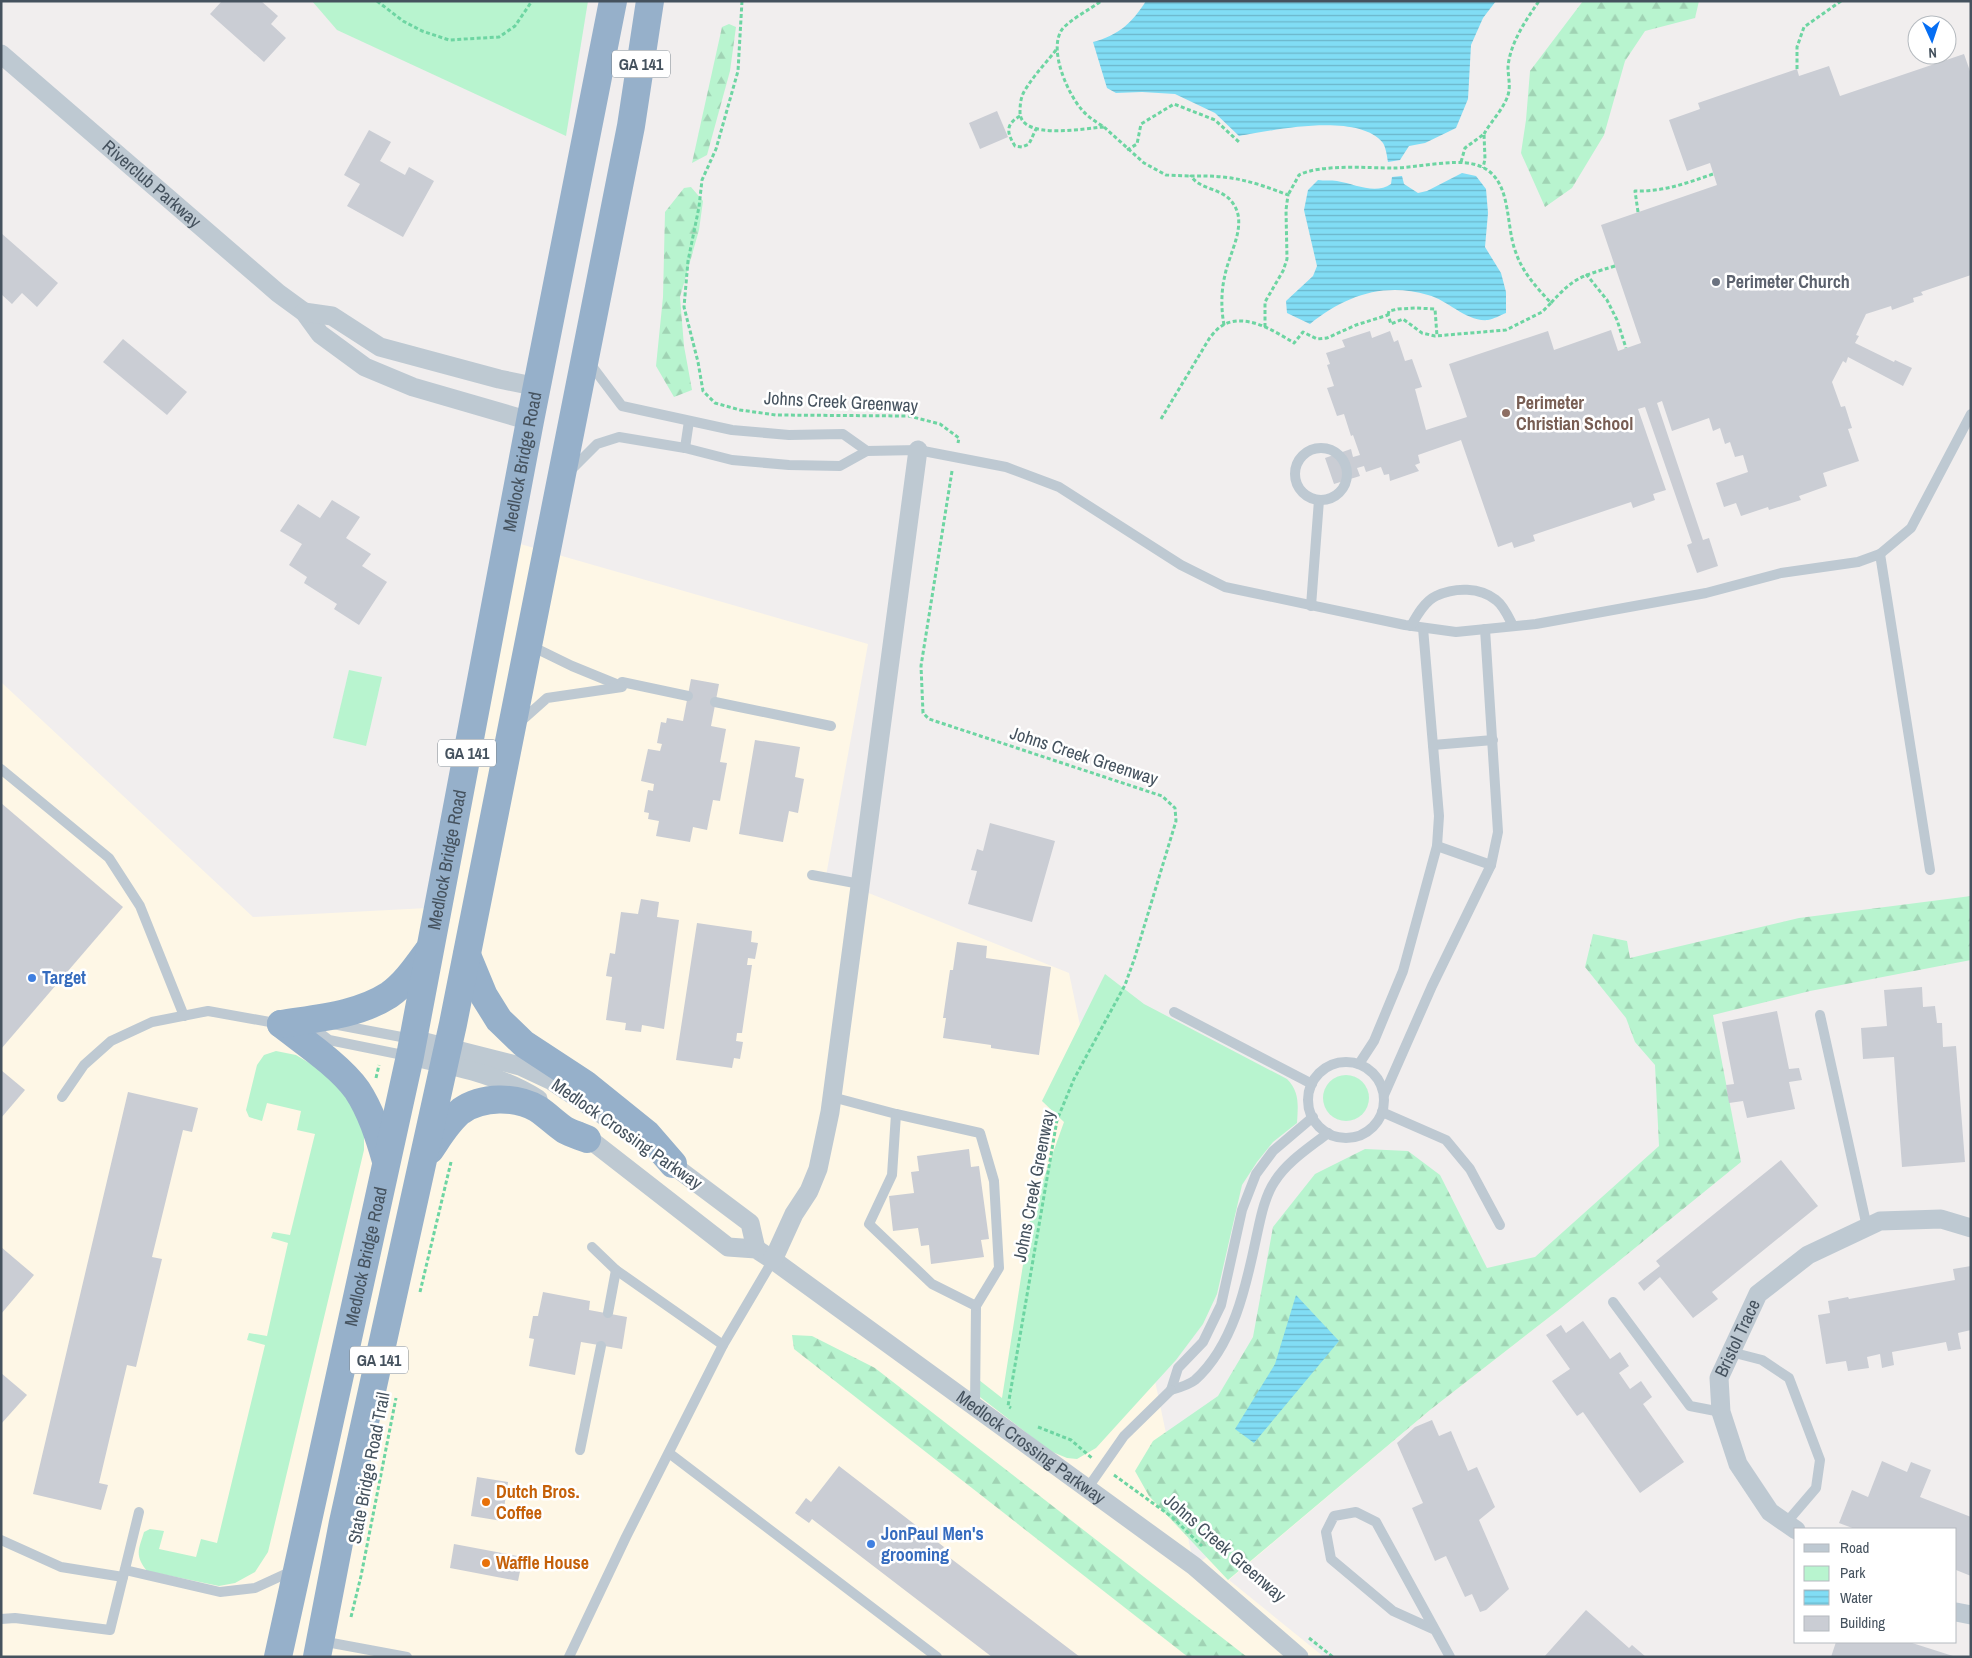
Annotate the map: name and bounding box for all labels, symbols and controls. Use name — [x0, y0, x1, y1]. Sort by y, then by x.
north arrow — [1907, 15, 1957, 65]
text: N — [1928, 44, 1937, 62]
road number: GA 141 — [612, 51, 670, 78]
street label: Riverclub Parkway — [97, 134, 207, 234]
place label: Perimeter Church — [1726, 269, 1850, 294]
marker: Perimeter Church — [1710, 276, 1722, 288]
street label: Johns Creek Greenway — [763, 385, 919, 418]
street label: Medlock Bridge Road — [496, 390, 547, 534]
place label: Perimeter Christian School — [1516, 390, 1633, 436]
marker: Perimeter Christian School — [1500, 407, 1512, 419]
street label: Johns Creek Greenway — [1007, 720, 1162, 791]
road number: GA 141 — [438, 740, 496, 766]
street label: Medlock Bridge Road — [421, 788, 472, 932]
place label: Target — [42, 965, 86, 990]
marker: Target — [26, 972, 38, 984]
street label: Medlock Crossing Parkway — [547, 1072, 708, 1195]
street label: Johns Creek Greenway — [1007, 1107, 1061, 1264]
street label: Medlock Bridge Road — [338, 1184, 393, 1329]
street label: Bristol Trace — [1708, 1295, 1766, 1381]
road number: GA 141 — [350, 1346, 408, 1374]
street label: Medlock Crossing Parkway — [951, 1384, 1111, 1510]
street label: State Bridge Road Trail — [342, 1390, 395, 1546]
place label: Dutch Bros. Coffee — [496, 1479, 580, 1525]
street label: Johns Creek Greenway — [1159, 1488, 1292, 1608]
marker: Dutch Bros. Coffee — [480, 1496, 492, 1508]
place label: JonPaul Men's grooming — [881, 1521, 984, 1567]
legend — [1794, 1528, 1957, 1643]
text: Road — [1840, 1537, 1869, 1558]
marker: JonPaul Men's grooming — [865, 1538, 877, 1550]
place label: Waffle House — [496, 1550, 589, 1575]
marker: Waffle House — [480, 1557, 492, 1569]
text: Park — [1840, 1562, 1866, 1583]
text: Water — [1840, 1587, 1872, 1608]
text: Building — [1840, 1612, 1885, 1633]

